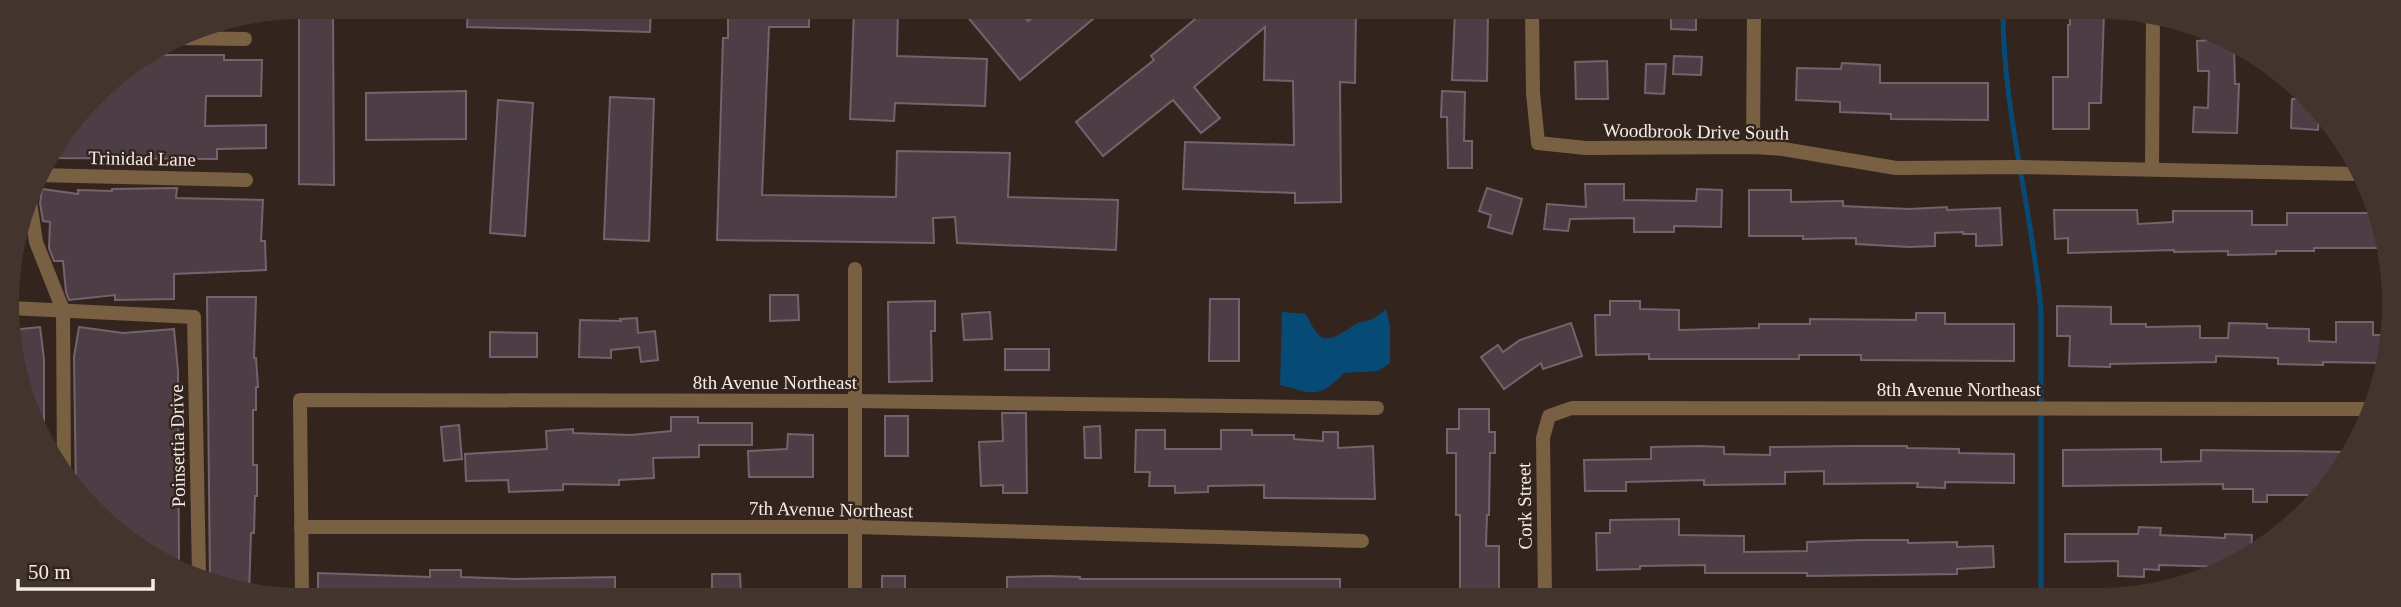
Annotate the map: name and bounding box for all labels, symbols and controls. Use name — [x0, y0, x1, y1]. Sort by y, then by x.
street label: Woodbrook Drive South — [1603, 119, 1790, 144]
street label: Trinidad Lane — [88, 147, 196, 170]
street label: 8th Avenue Northeast — [693, 372, 858, 393]
street label: 8th Avenue Northeast — [1877, 379, 2042, 400]
street label: Poinsettia Drive — [166, 384, 189, 508]
street label: Cork Street — [1513, 462, 1536, 550]
street label: 7th Avenue Northeast — [749, 498, 914, 521]
scale bar — [18, 548, 152, 592]
text: 50 m — [28, 560, 71, 584]

